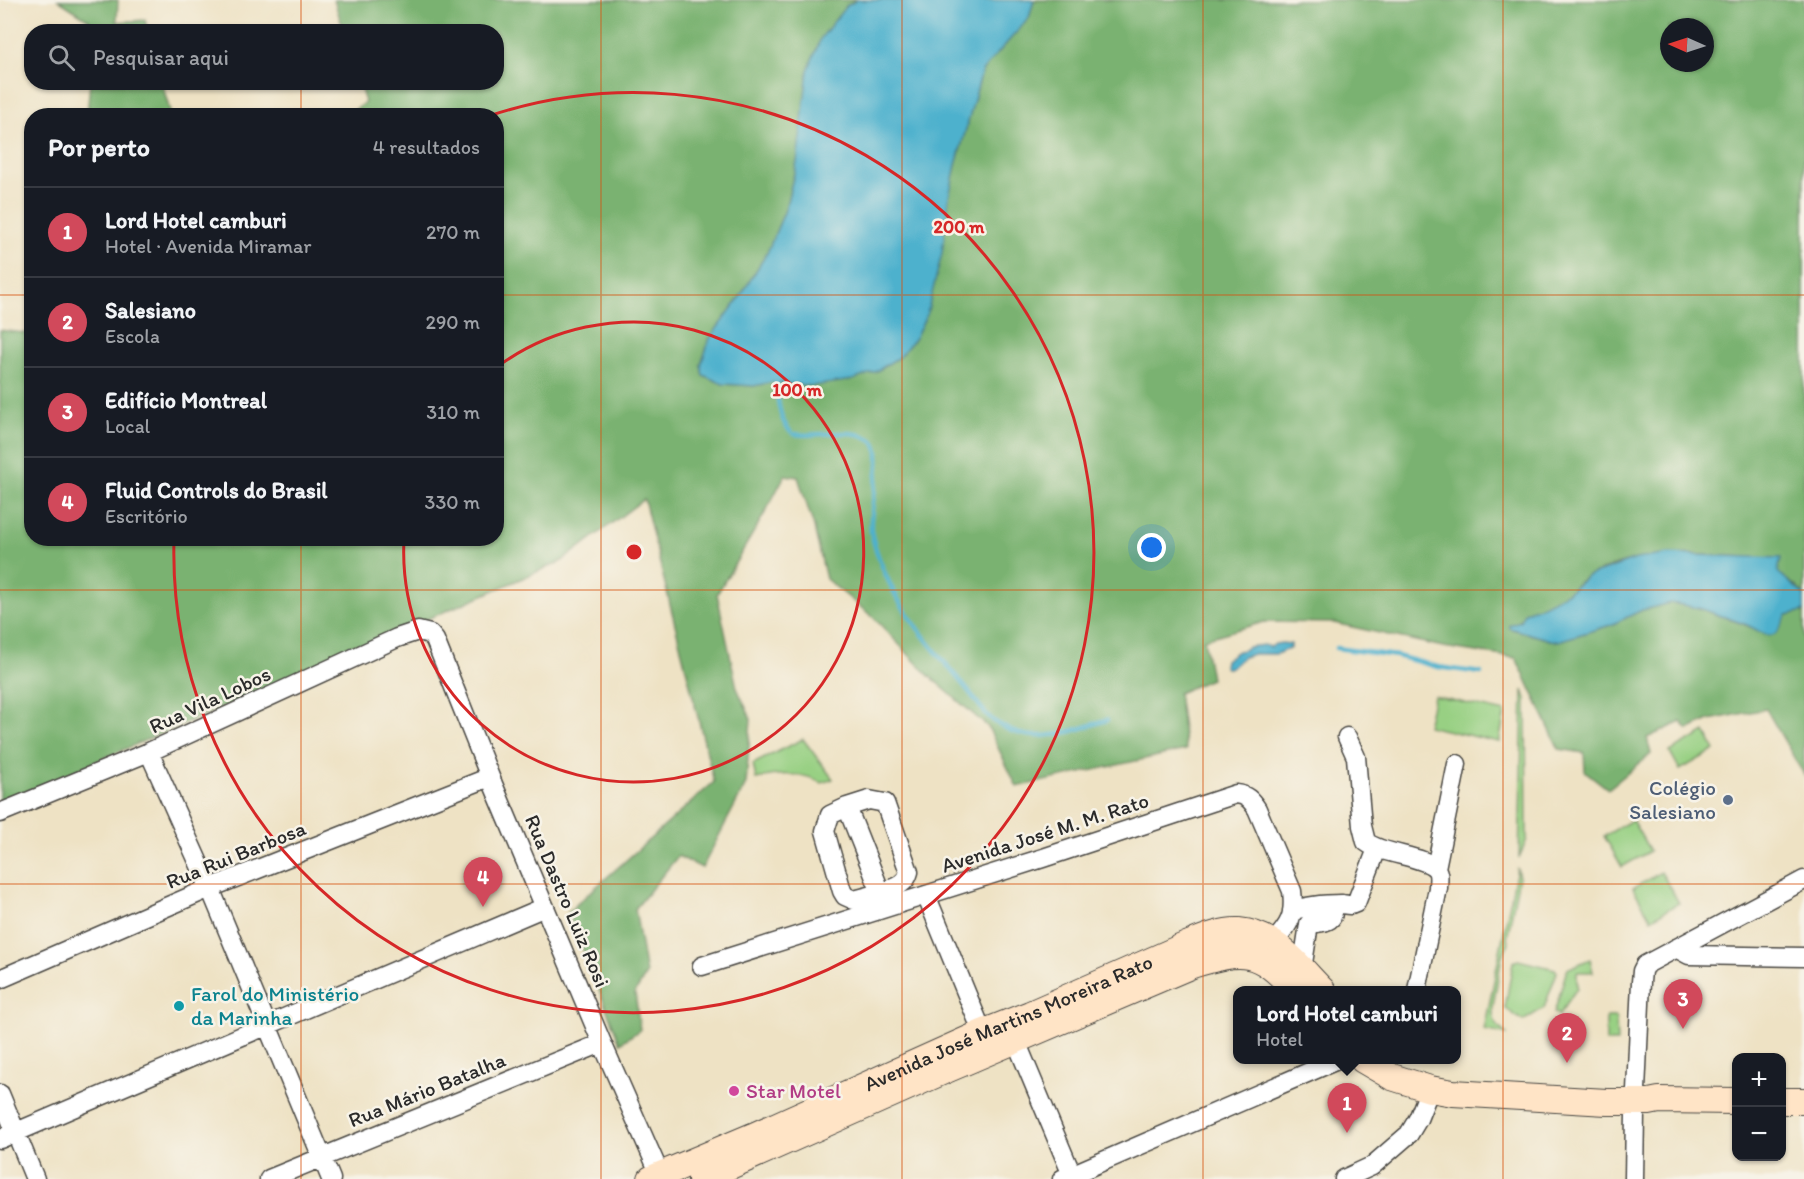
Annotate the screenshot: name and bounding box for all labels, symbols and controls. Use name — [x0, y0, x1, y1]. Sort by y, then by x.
north arrow — [1660, 18, 1714, 72]
search box — [24, 24, 504, 90]
icon: search — [45, 41, 78, 74]
text: Pesquisar aqui — [93, 44, 229, 71]
text: Por perto — [48, 131, 150, 163]
text: 4 resultados — [373, 135, 480, 159]
text: Lord Hotel camburi — [105, 207, 287, 234]
text: 200 m — [934, 216, 985, 238]
text: 1 — [63, 220, 72, 244]
text: 270 m — [426, 220, 480, 244]
text: Hotel · Avenida Miramar — [105, 234, 311, 258]
text: Salesiano — [105, 297, 196, 324]
text: 2 — [62, 310, 73, 334]
text: 290 m — [425, 310, 480, 334]
text: Escola — [105, 324, 160, 348]
text: 100 m — [772, 379, 823, 401]
text: Edifício Montreal — [105, 387, 267, 414]
text: 3 — [62, 400, 73, 424]
text: 310 m — [426, 400, 480, 424]
text: Local — [105, 414, 150, 438]
text: Fluid Controls do Brasil — [105, 477, 328, 504]
text: 4 — [61, 490, 74, 514]
text: 330 m — [425, 490, 480, 514]
text: Escritório — [105, 504, 188, 528]
your location — [1137, 533, 1166, 562]
centre of rings — [624, 542, 644, 562]
street label: Rua Vila Lobos — [145, 661, 274, 739]
place label: Colégio Salesiano — [1629, 775, 1716, 824]
street label: Avenida José M. M. Rato — [938, 787, 1152, 878]
marker: Colégio Salesiano — [1721, 793, 1735, 807]
street label: Rua Dastro Luiz Rosi — [520, 811, 615, 991]
street label: Rua Rui Barbosa — [162, 815, 309, 894]
pin: 4 — [464, 858, 502, 907]
street label: Avenida José Martins Moreira Rato — [860, 949, 1156, 1096]
pin: 3 — [1664, 980, 1702, 1029]
place label: Farol do Ministério da Marinha — [191, 981, 359, 1030]
popup — [1233, 986, 1461, 1064]
marker: Farol do Ministério da Marinha — [172, 999, 186, 1013]
text: Lord Hotel camburi — [1256, 1000, 1438, 1027]
pin: 2 — [1548, 1014, 1586, 1063]
text: Hotel — [1256, 1027, 1303, 1051]
street label: Rua Mário Batalha — [345, 1047, 509, 1132]
map controls — [1732, 1053, 1786, 1161]
button: + — [1732, 1053, 1786, 1107]
place label: Star Motel — [746, 1078, 841, 1103]
marker: Star Motel — [727, 1084, 741, 1098]
pin: 1 — [1328, 1084, 1366, 1133]
button: − — [1732, 1107, 1786, 1161]

